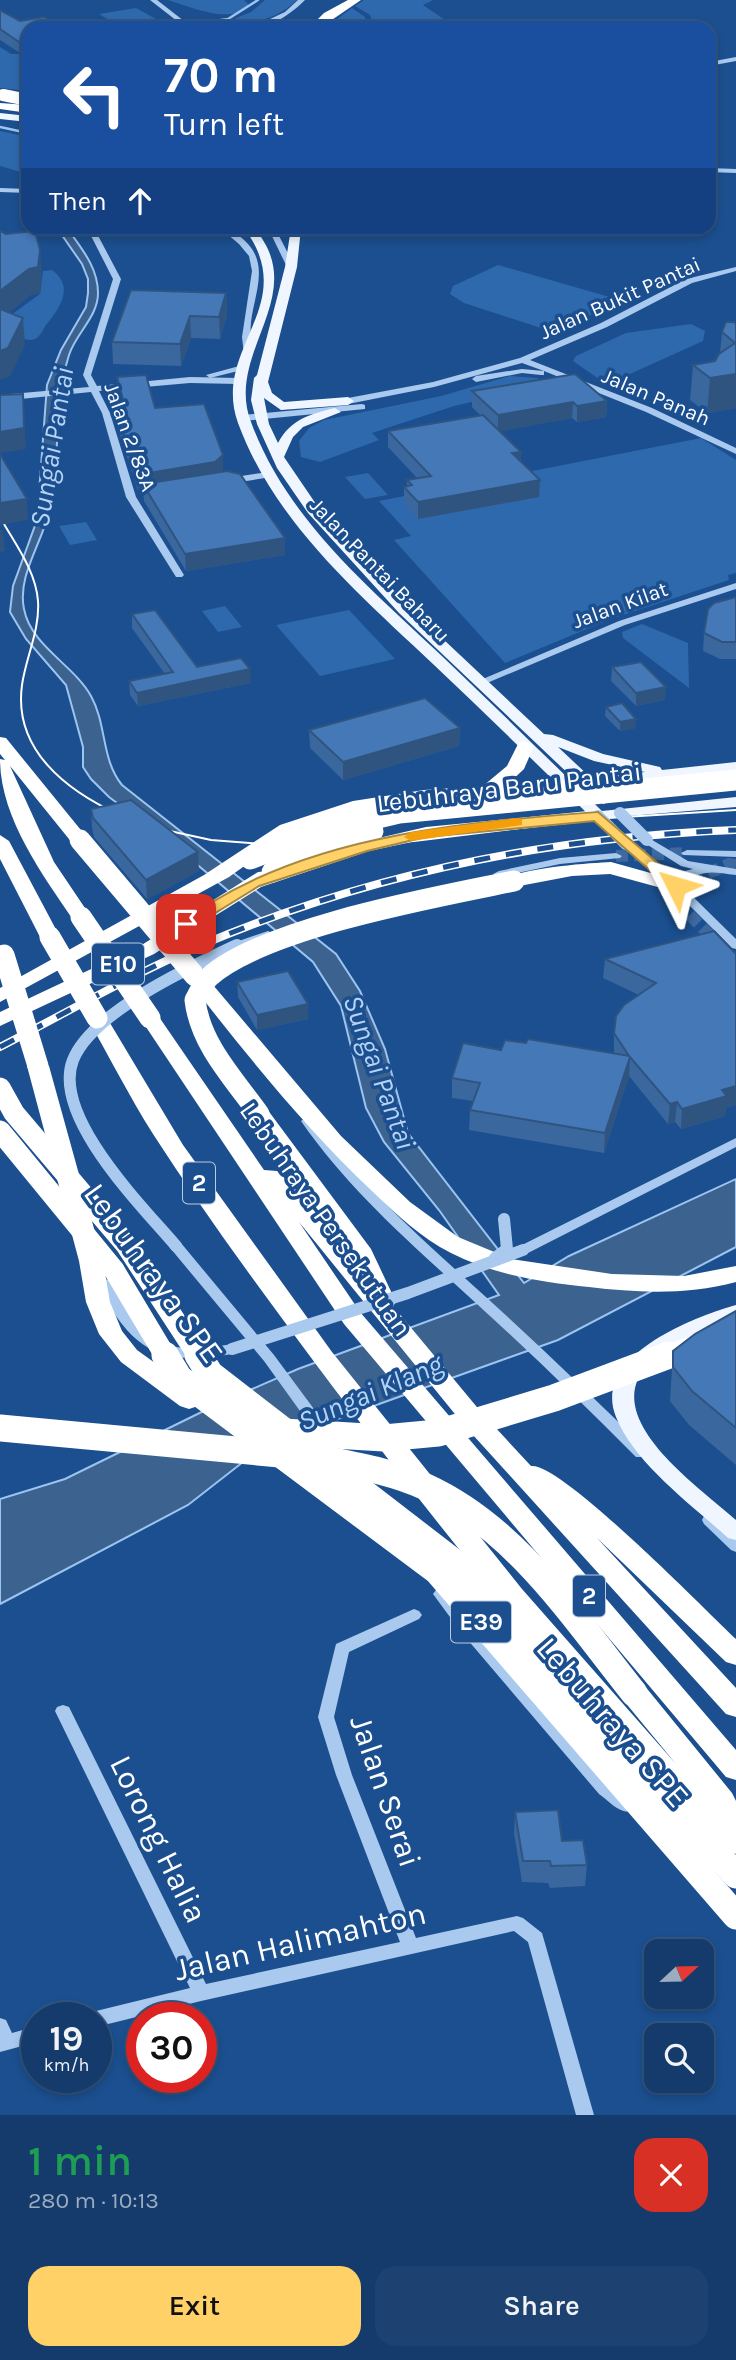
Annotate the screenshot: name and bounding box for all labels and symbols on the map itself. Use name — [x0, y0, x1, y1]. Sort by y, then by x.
street label: Jalan Bukit Pantai — [536, 252, 704, 344]
street label: Jalan Panah — [598, 363, 714, 431]
water label: Sungai Pantai — [23, 365, 80, 530]
street label: Jalan 2/83A — [99, 379, 161, 495]
street label: Jalan Pantai Baharu — [305, 493, 455, 647]
street label: Jalan Kilat — [569, 577, 671, 633]
street label: Lebuhraya Baru Pantai — [375, 756, 643, 819]
position arrow — [639, 849, 713, 923]
pin — [156, 894, 216, 954]
road number: E10 — [92, 944, 144, 984]
water label: Sungai Pantai — [336, 990, 423, 1154]
street label: Lebuhraya Persekutuan — [233, 1096, 418, 1342]
road number: 2 — [183, 1162, 215, 1204]
street label: Lebuhraya SPE — [76, 1176, 231, 1370]
water label: Sungai Klang — [293, 1347, 449, 1438]
road number: 2 — [573, 1576, 605, 1616]
road number: E39 — [451, 1602, 511, 1642]
street label: Lebuhraya SPE — [529, 1630, 697, 1815]
street label: Jalan Serai — [342, 1710, 429, 1872]
street label: Lorong Halia — [102, 1749, 215, 1929]
street label: Jalan Halimahton — [171, 1895, 430, 1988]
north arrow — [644, 1939, 714, 2009]
speed limit sign: 30 — [126, 2002, 217, 2093]

